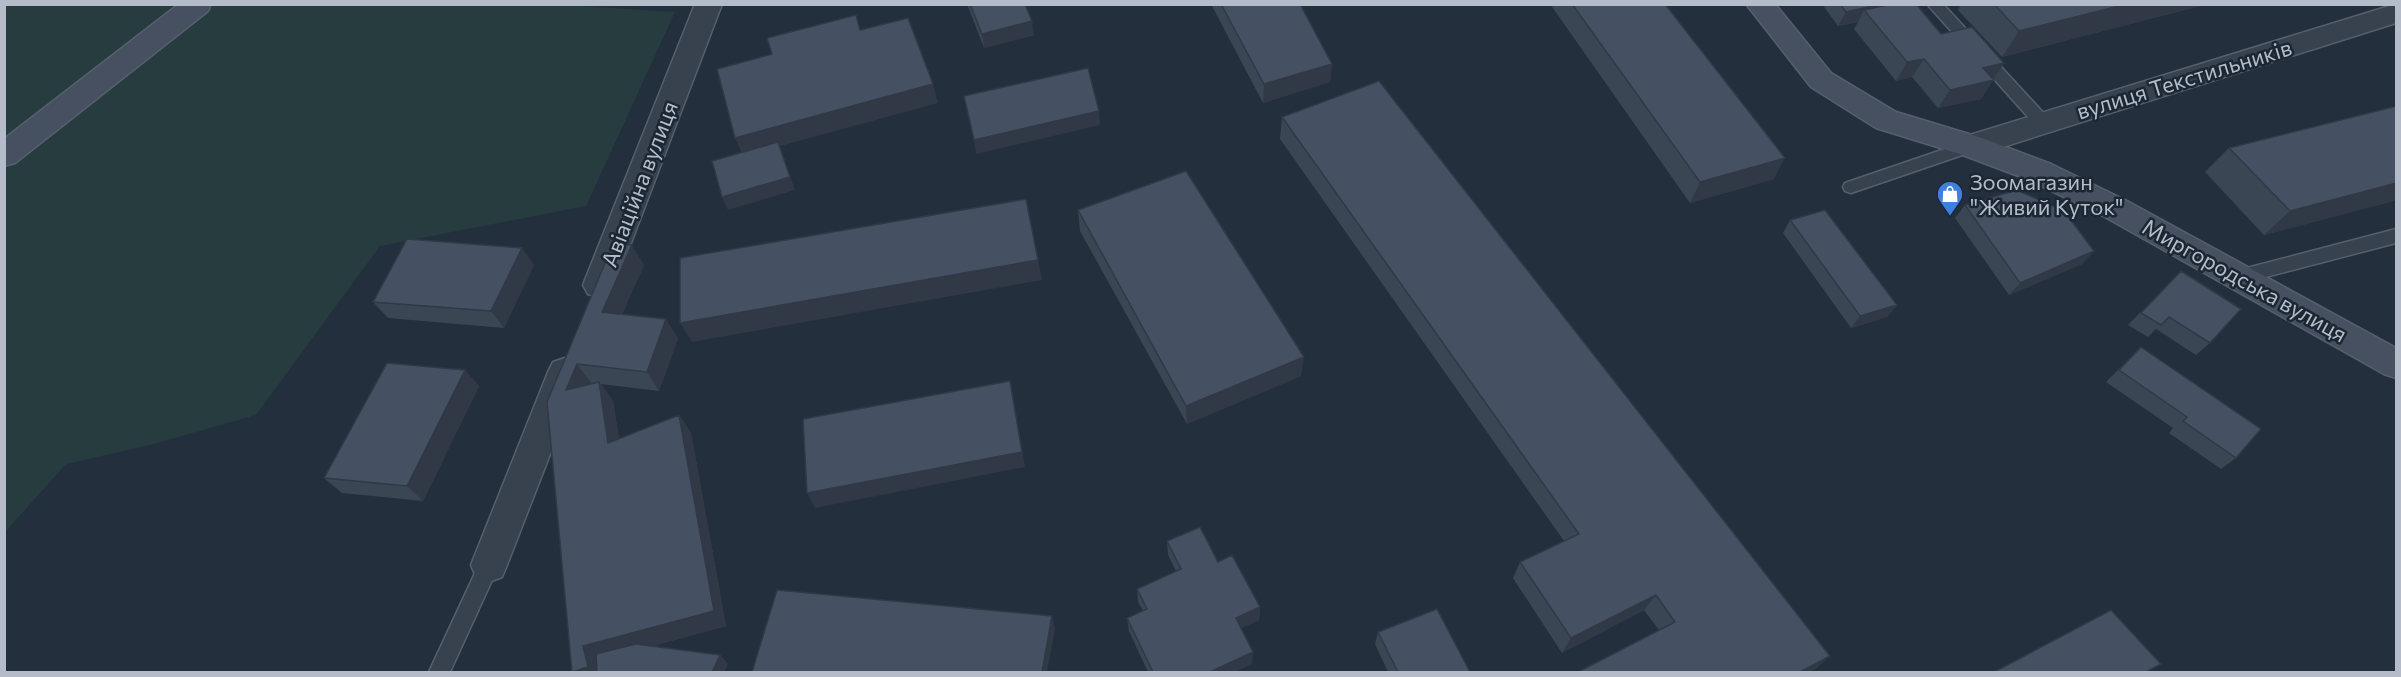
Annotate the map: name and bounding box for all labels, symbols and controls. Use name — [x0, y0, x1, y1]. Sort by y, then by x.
street label: вулиця Текстильників — [2073, 33, 2295, 125]
street label: Авіаційна вулиця — [595, 97, 683, 271]
place label: Зоомагазин "Живий Куток" — [1970, 168, 2123, 220]
shop icon: Зоомагазин "Живий Куток" — [1935, 179, 1965, 217]
street label: Миргородська вулиця — [2138, 213, 2352, 347]

